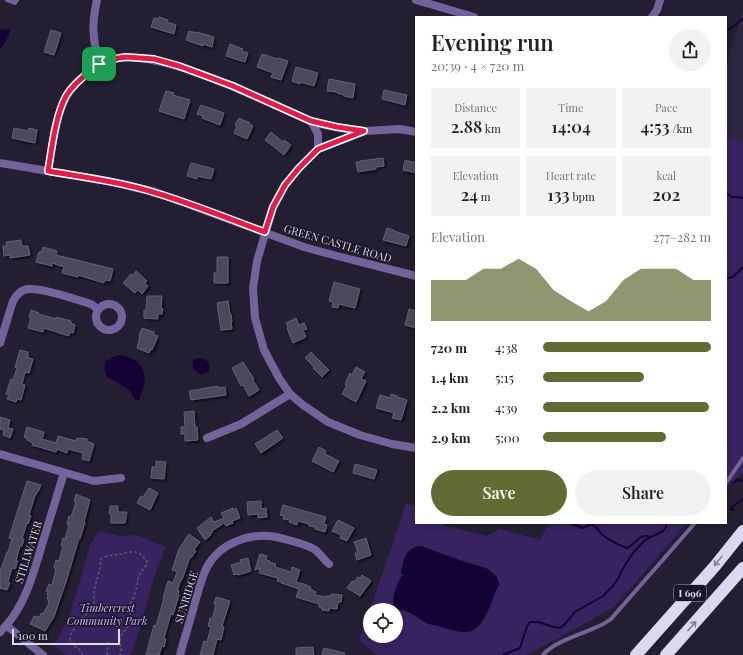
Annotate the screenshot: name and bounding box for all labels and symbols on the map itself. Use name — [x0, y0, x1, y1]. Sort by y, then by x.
pin — [82, 47, 116, 81]
street label: GREEN CASTLE ROAD — [282, 220, 394, 266]
street label: STILLWATER — [11, 518, 45, 585]
one-way arrow — [714, 556, 723, 567]
street label: SUNRIDGE — [171, 568, 201, 625]
road number: I 696 — [674, 585, 706, 601]
park label: Timbercrest Community Park — [67, 600, 148, 628]
one-way arrow — [687, 621, 696, 631]
scale bar — [12, 627, 120, 646]

